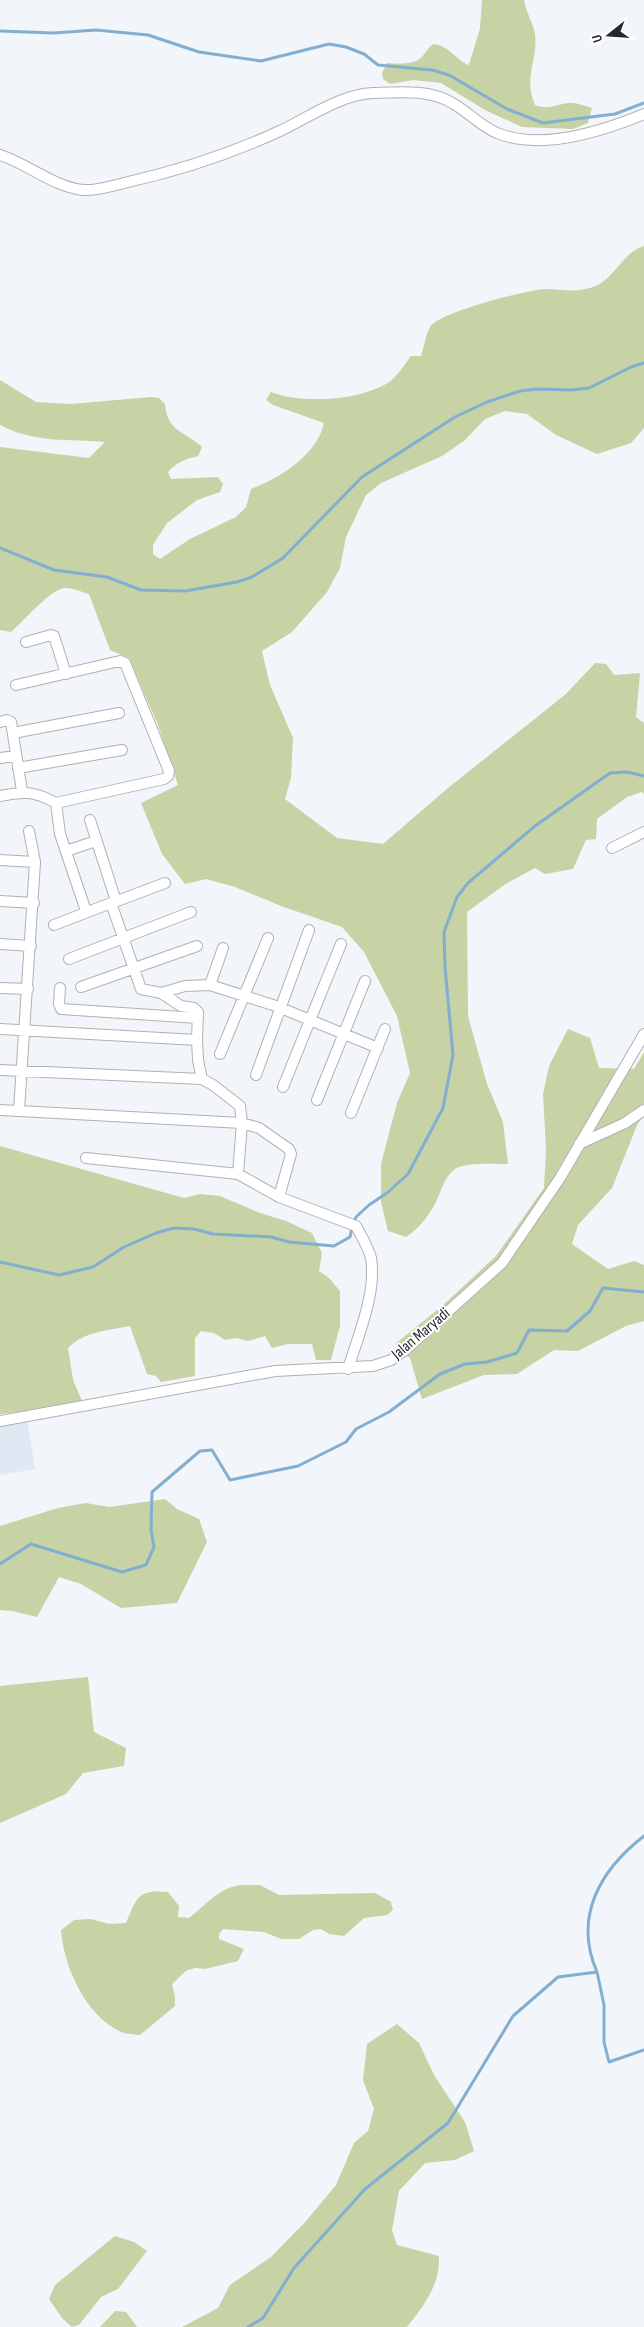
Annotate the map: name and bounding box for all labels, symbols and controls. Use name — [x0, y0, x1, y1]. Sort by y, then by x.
north arrow — [584, 10, 634, 60]
text: U — [588, 33, 606, 45]
street label: Jalan Maryadi — [387, 1304, 454, 1364]

